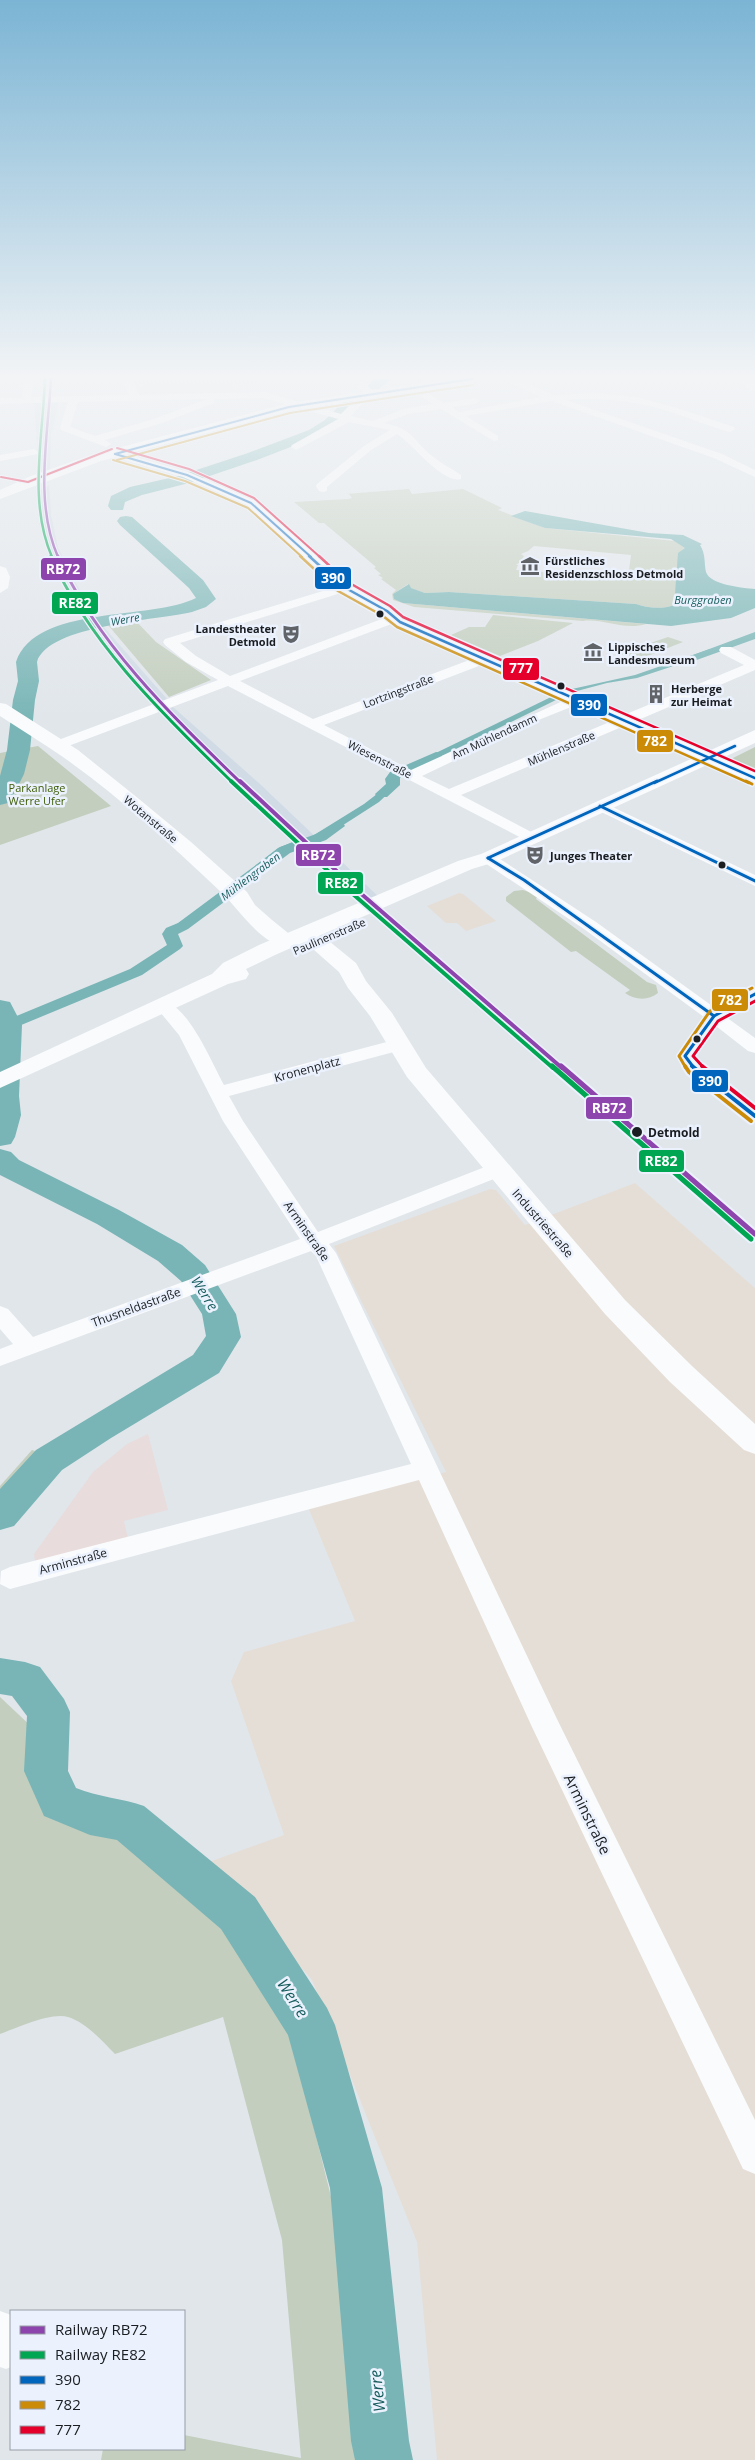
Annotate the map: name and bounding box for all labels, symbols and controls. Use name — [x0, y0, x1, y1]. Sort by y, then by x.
place label: Fürstliches Residenzschloss Detmold — [545, 553, 683, 581]
museum icon: Fürstliches Residenzschloss Detmold — [519, 555, 541, 577]
line badge: RB72 — [40, 557, 87, 581]
text: RB72 — [46, 559, 80, 578]
line badge: 390 — [314, 566, 352, 590]
text: 390 — [321, 568, 345, 587]
line badge: RE82 — [51, 591, 99, 615]
water label: Burggraben — [674, 592, 732, 607]
text: RE82 — [58, 593, 92, 612]
water label: Werre — [109, 609, 141, 629]
unlabelled marker — [375, 609, 385, 619]
place label: Landestheater Detmold — [196, 621, 276, 649]
theatre icon: Landestheater Detmold — [280, 623, 302, 645]
place label: Lippisches Landesmuseum — [608, 639, 695, 667]
museum icon: Lippisches Landesmuseum — [582, 641, 604, 663]
line badge: 777 — [502, 657, 540, 681]
text: 777 — [509, 658, 533, 677]
street label: Lortzingstraße — [361, 671, 435, 711]
unlabelled marker — [556, 681, 566, 691]
place label: Herberge zur Heimat — [671, 681, 732, 709]
building icon: Herberge zur Heimat — [645, 683, 667, 705]
line badge: 390 — [570, 693, 608, 717]
text: 390 — [577, 695, 601, 714]
street label: Am Mühlendamm — [449, 710, 539, 762]
street label: Mühlenstraße — [525, 727, 597, 769]
line badge: 782 — [636, 729, 674, 753]
text: 782 — [643, 731, 667, 750]
street label: Wiesenstraße — [345, 736, 415, 782]
park label: Parkanlage Werre Ufer — [9, 780, 66, 808]
street label: Wotanstraße — [121, 792, 181, 846]
line badge: RB72 — [295, 843, 342, 867]
theatre icon: Junges Theater — [524, 844, 546, 866]
text: RB72 — [301, 845, 335, 864]
place label: Junges Theater — [549, 848, 632, 863]
water label: Mühlengraben — [217, 849, 283, 903]
unlabelled marker — [717, 860, 727, 870]
line badge: RE82 — [317, 871, 364, 895]
text: RE82 — [324, 873, 358, 892]
street label: Paulinenstraße — [290, 914, 368, 958]
line badge: 782 — [711, 988, 749, 1012]
text: 782 — [718, 990, 742, 1009]
unlabelled marker — [692, 1034, 702, 1044]
street label: Kronenplatz — [272, 1052, 342, 1086]
line badge: 390 — [691, 1069, 729, 1093]
text: 390 — [698, 1071, 722, 1090]
line badge: RB72 — [585, 1096, 633, 1120]
text: RB72 — [592, 1098, 626, 1117]
place label: Detmold — [648, 1124, 700, 1141]
marker: Detmold — [630, 1125, 644, 1139]
line badge: RE82 — [638, 1149, 685, 1173]
text: RE82 — [644, 1151, 678, 1170]
street label: Industriestraße — [508, 1185, 578, 1261]
street label: Arminstraße — [280, 1198, 334, 1265]
water label: Werre — [187, 1272, 223, 1314]
street label: Thusneldastraße — [89, 1283, 183, 1331]
street label: Arminstraße — [37, 1544, 109, 1578]
street label: Arminstraße — [560, 1770, 616, 1858]
water label: Werre — [272, 1974, 314, 2022]
legend — [10, 2310, 185, 2450]
text: Railway RB72 — [55, 2319, 148, 2339]
text: Railway RE82 — [55, 2344, 146, 2364]
text: 390 — [55, 2369, 81, 2389]
water label: Werre — [364, 2369, 390, 2413]
text: 782 — [55, 2394, 81, 2414]
text: 777 — [55, 2419, 81, 2439]

